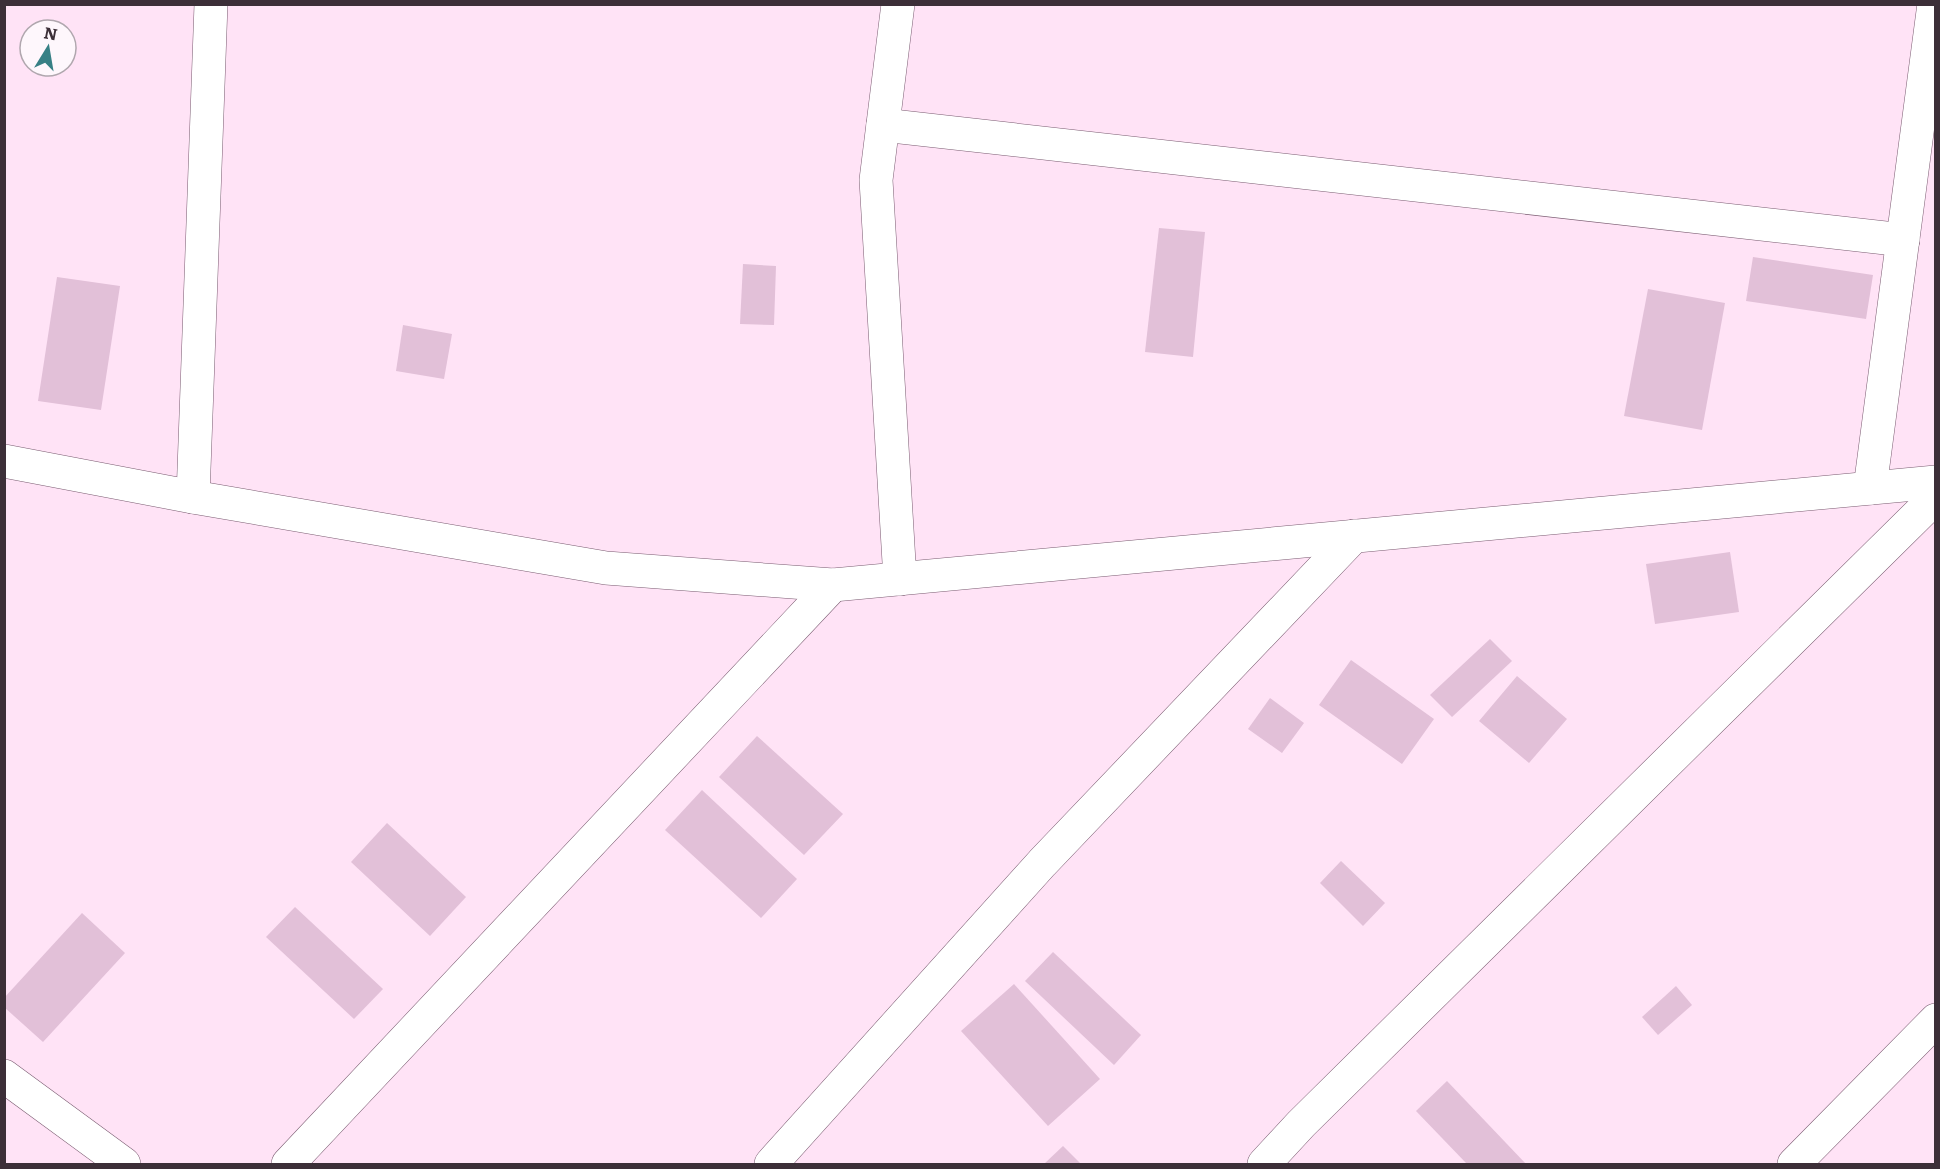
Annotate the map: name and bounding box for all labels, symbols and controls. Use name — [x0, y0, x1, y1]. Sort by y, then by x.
north arrow — [18, 18, 78, 78]
text: N — [42, 19, 60, 45]

